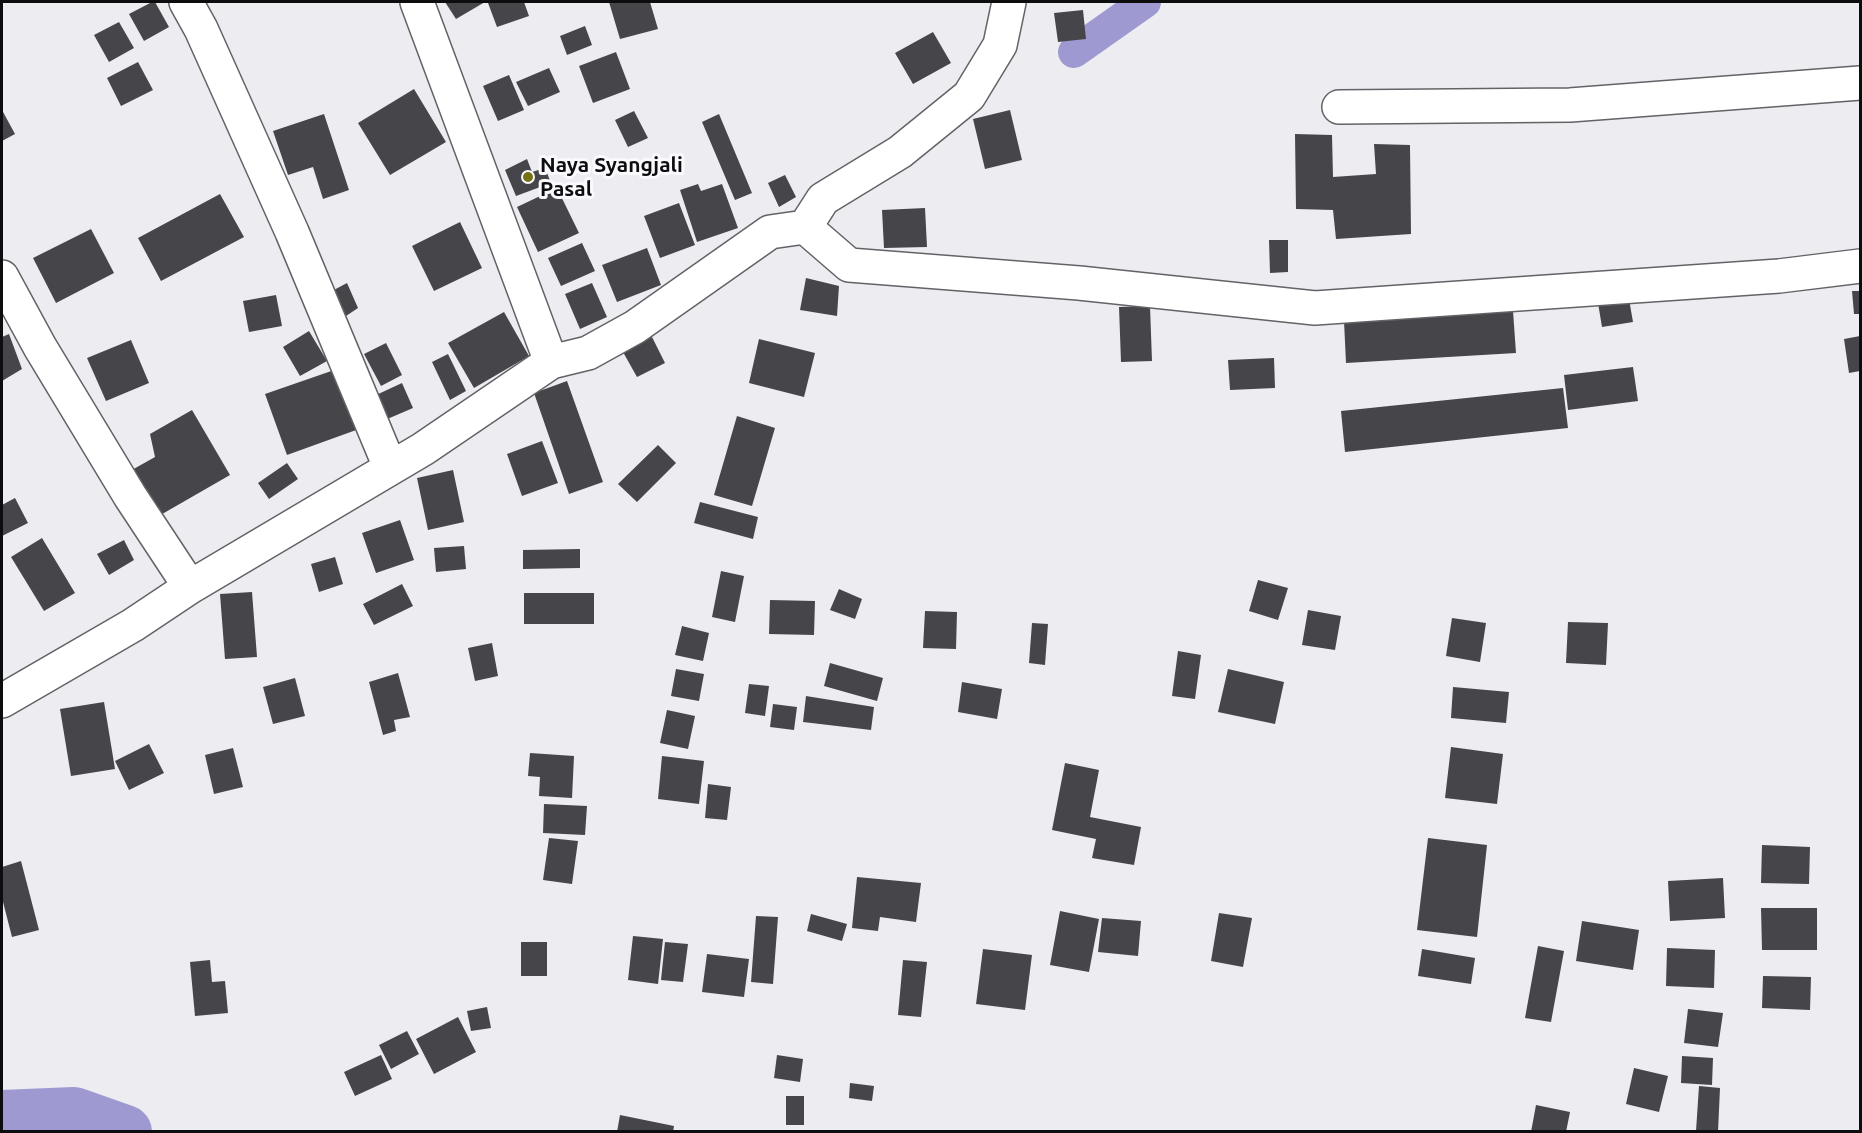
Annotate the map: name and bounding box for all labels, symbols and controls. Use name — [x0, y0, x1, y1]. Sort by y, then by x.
place label: Naya Syangjali Pasal — [540, 152, 683, 202]
marker: Naya Syangjali Pasal — [521, 170, 535, 184]

